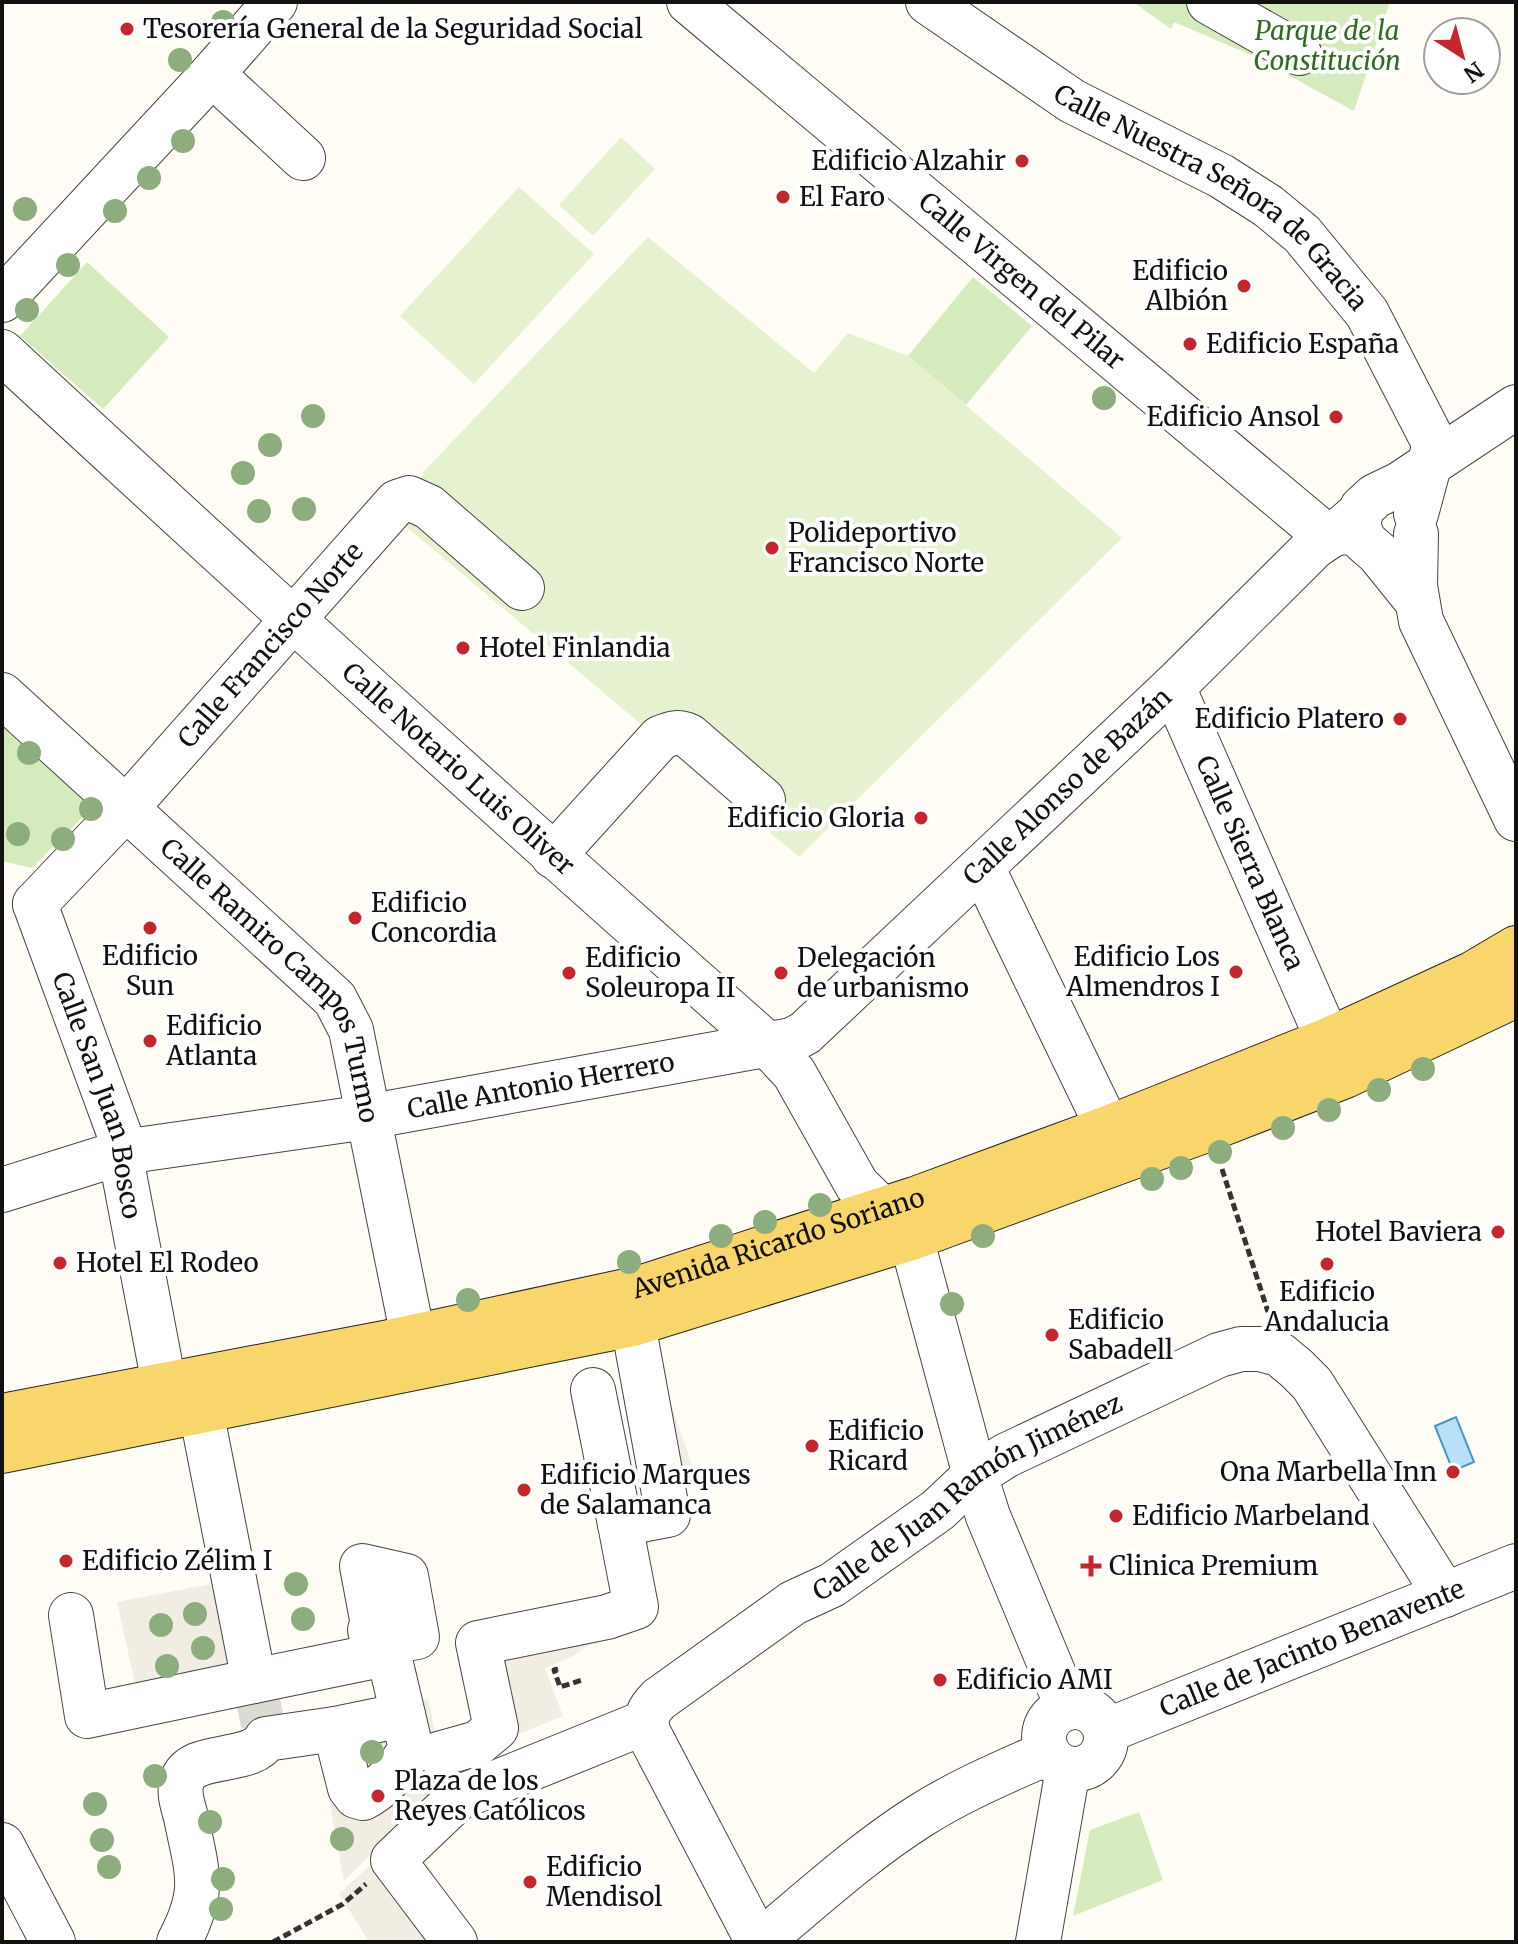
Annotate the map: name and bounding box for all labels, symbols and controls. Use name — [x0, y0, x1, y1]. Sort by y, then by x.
place label: Tesorería General de la Seguridad Social — [143, 12, 643, 45]
park label: Parque de la Constitución — [1253, 14, 1401, 77]
north arrow — [1422, 16, 1502, 96]
marker: Tesorería General de la Seguridad Social — [118, 20, 136, 38]
text: N — [1458, 56, 1489, 89]
street label: Calle Nuestra Señora de Gracia — [1048, 76, 1375, 317]
place label: Edificio Alzahir — [811, 144, 1006, 177]
marker: Edificio Alzahir — [1013, 152, 1031, 170]
place label: El Faro — [799, 180, 885, 213]
street label: Calle Virgen del Pilar — [912, 185, 1132, 376]
marker: El Faro — [774, 188, 792, 206]
place label: Edificio Albión — [1132, 254, 1228, 317]
marker: Edificio Albión — [1235, 277, 1253, 295]
place label: Edificio España — [1206, 327, 1399, 360]
marker: Edificio España — [1181, 335, 1199, 353]
place label: Edificio Ansol — [1147, 400, 1320, 433]
marker: Edificio Ansol — [1327, 408, 1345, 426]
place label: Polideportivo Francisco Norte — [788, 516, 984, 579]
street label: Calle Francisco Norte — [170, 535, 370, 754]
marker: Polideportivo Francisco Norte — [763, 539, 781, 557]
place label: Hotel Finlandia — [479, 631, 671, 664]
marker: Hotel Finlandia — [454, 639, 472, 657]
street label: Calle Notario Luis Oliver — [336, 655, 582, 882]
street label: Calle Alonso de Bazán — [956, 680, 1178, 892]
place label: Edificio Platero — [1194, 702, 1384, 735]
marker: Edificio Platero — [1391, 710, 1409, 728]
street label: Calle Sierra Blanca — [1189, 750, 1312, 975]
place label: Edificio Gloria — [727, 801, 905, 834]
marker: Edificio Gloria — [912, 809, 930, 827]
street label: Calle Ramiro Campos Turmo — [154, 831, 386, 1125]
place label: Edificio Concordia — [371, 886, 497, 949]
marker: Edificio Concordia — [346, 909, 364, 927]
marker: Edificio Sun — [141, 919, 159, 937]
place label: Edificio Sun — [102, 939, 198, 1002]
place label: Edificio Los Almendros I — [1065, 940, 1220, 1003]
place label: Edificio Soleuropa II — [585, 941, 735, 1004]
place label: Delegación de urbanismo — [797, 941, 969, 1004]
marker: Edificio Los Almendros I — [1227, 963, 1245, 981]
marker: Edificio Soleuropa II — [560, 964, 578, 982]
marker: Delegación de urbanismo — [772, 964, 790, 982]
street label: Calle San Juan Bosco — [45, 967, 149, 1221]
place label: Edificio Atlanta — [165, 1009, 262, 1072]
marker: Edificio Atlanta — [141, 1032, 159, 1050]
street label: Calle Antonio Herrero — [405, 1045, 677, 1125]
street label: Avenida Ricardo Soriano — [627, 1180, 929, 1306]
place label: Hotel Baviera — [1315, 1215, 1482, 1248]
marker: Hotel Baviera — [1489, 1223, 1507, 1241]
place label: Hotel El Rodeo — [76, 1246, 259, 1279]
marker: Hotel El Rodeo — [51, 1254, 69, 1272]
marker: Edificio Andalucia — [1318, 1255, 1336, 1273]
place label: Edificio Andalucia — [1263, 1275, 1390, 1338]
place label: Edificio Sabadell — [1068, 1303, 1173, 1366]
marker: Edificio Sabadell — [1043, 1326, 1061, 1344]
street label: Calle de Juan Ramón Jiménez — [807, 1386, 1127, 1608]
place label: Edificio Ricard — [828, 1414, 924, 1477]
marker: Edificio Ricard — [803, 1437, 821, 1455]
place label: Ona Marbella Inn — [1220, 1455, 1437, 1488]
place label: Edificio Marques de Salamanca — [540, 1458, 751, 1521]
marker: Ona Marbella Inn — [1444, 1463, 1462, 1481]
marker: Edificio Marques de Salamanca — [515, 1481, 533, 1499]
place label: Edificio Marbeland — [1132, 1499, 1370, 1532]
marker: Edificio Marbeland — [1107, 1507, 1125, 1525]
place label: Edificio Zélim I — [82, 1544, 272, 1577]
place label: Clinica Premium — [1109, 1549, 1318, 1582]
marker: Edificio Zélim I — [57, 1552, 75, 1570]
marker: Clinica Premium — [1080, 1555, 1102, 1577]
street label: Calle de Jacinto Benavente — [1155, 1572, 1469, 1724]
place label: Edificio AMI — [956, 1663, 1113, 1696]
marker: Edificio AMI — [931, 1671, 949, 1689]
place label: Plaza de los Reyes Católicos — [394, 1764, 586, 1827]
marker: Plaza de los Reyes Católicos — [369, 1787, 387, 1805]
place label: Edificio Mendisol — [546, 1850, 662, 1913]
marker: Edificio Mendisol — [521, 1873, 539, 1891]

